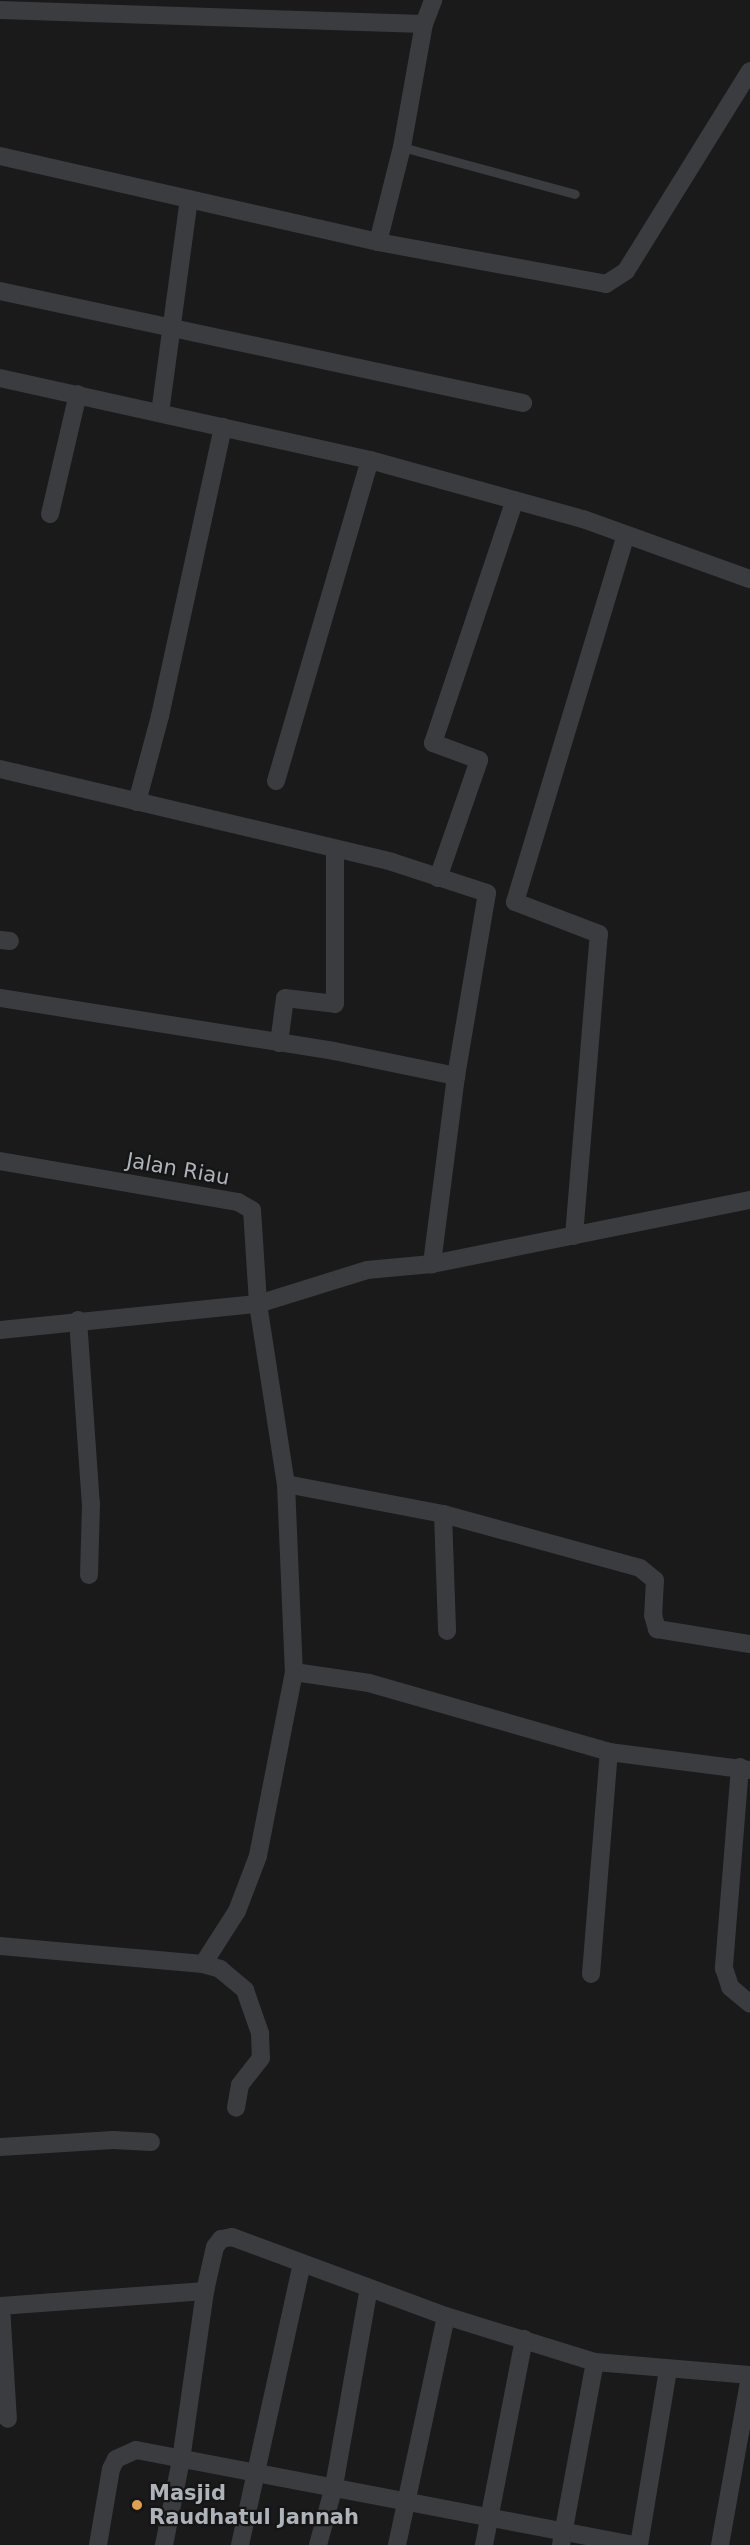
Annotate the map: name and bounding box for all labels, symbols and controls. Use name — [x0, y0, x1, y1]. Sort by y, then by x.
street label: Jalan Riau — [124, 1148, 232, 1190]
place label: Masjid Raudhatul Jannah — [149, 2480, 359, 2530]
marker: Masjid Raudhatul Jannah — [130, 2498, 144, 2512]

